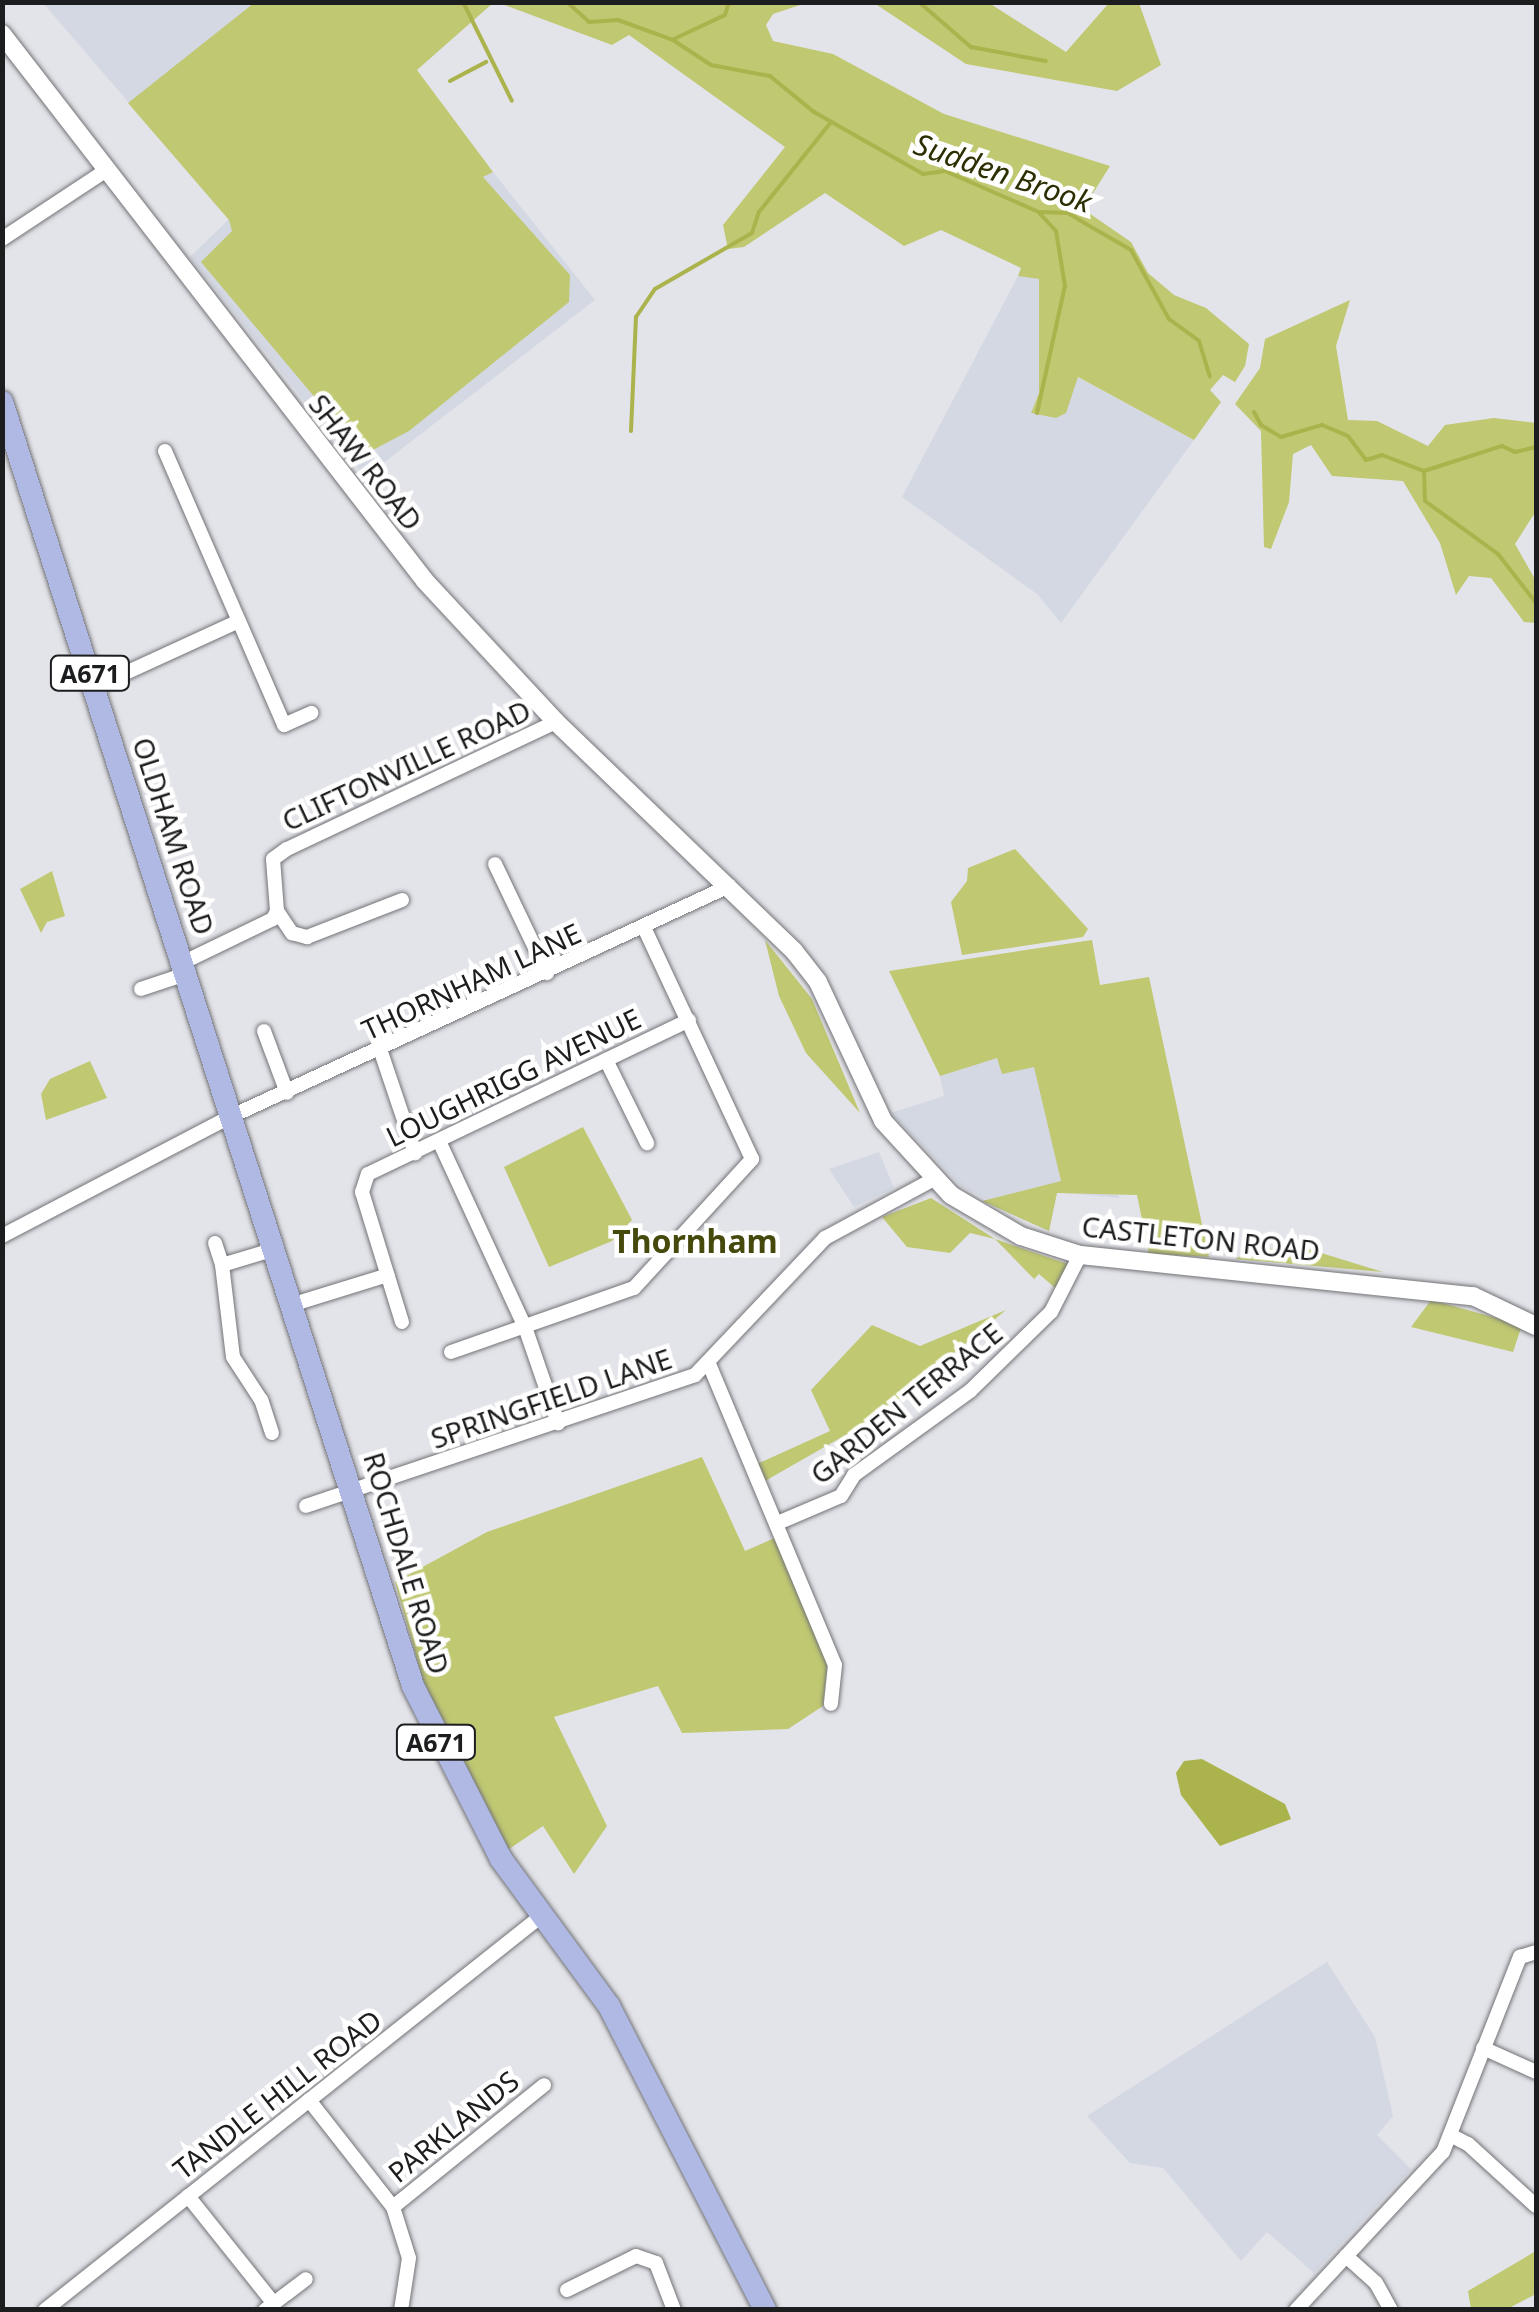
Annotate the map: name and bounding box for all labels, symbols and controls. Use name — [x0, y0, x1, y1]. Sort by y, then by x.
water label: Sudden Brook — [910, 126, 1096, 220]
street label: SHAW ROAD — [303, 387, 429, 537]
road number: A671 — [48, 653, 132, 693]
street label: CLIFTONVILLE ROAD — [277, 693, 535, 837]
street label: OLDHAM ROAD — [126, 733, 222, 939]
street label: THORNHAM LANE — [356, 916, 586, 1046]
street label: LOUGHRIGG AVENUE — [380, 1001, 646, 1153]
street label: CASTLETON ROAD — [1080, 1209, 1322, 1267]
district label: Thornham — [612, 1222, 778, 1260]
street label: GARDEN TERRACE — [803, 1315, 1009, 1491]
street label: SPRINGFIELD LANE — [426, 1341, 676, 1455]
street label: ROCHDALE ROAD — [357, 1448, 457, 1678]
road number: A671 — [394, 1722, 478, 1762]
street label: TANDLE HILL ROAD — [166, 2002, 388, 2186]
street label: PARKLANDS — [381, 2063, 525, 2189]

